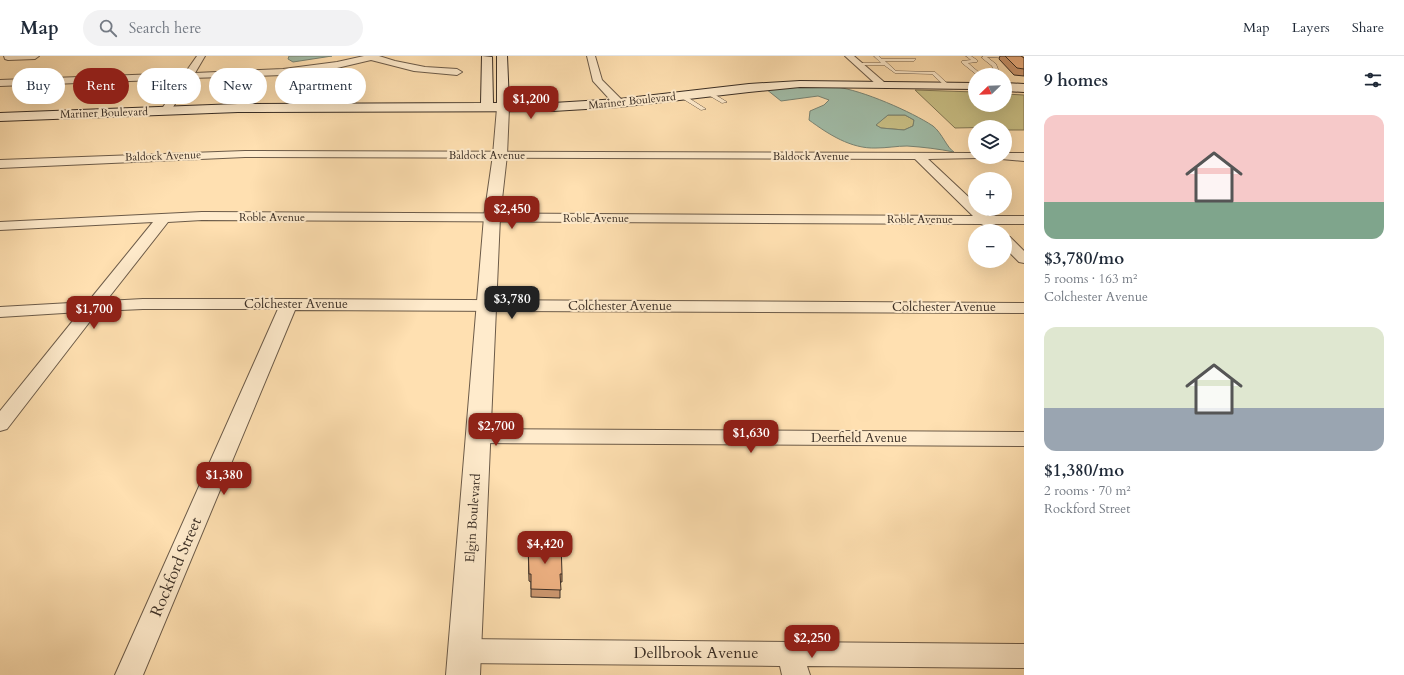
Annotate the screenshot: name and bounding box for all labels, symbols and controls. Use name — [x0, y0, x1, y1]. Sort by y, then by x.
search box — [83, 10, 363, 46]
text: Map — [20, 15, 59, 41]
icon: search — [97, 17, 119, 39]
text: Search here — [129, 18, 201, 38]
text: Map — [1243, 18, 1270, 37]
text: Layers — [1292, 18, 1330, 37]
text: Share — [1352, 18, 1384, 37]
chip: Buy — [12, 68, 65, 104]
chip: Rent — [73, 68, 129, 104]
chip: Filters — [137, 68, 201, 104]
chip: New — [209, 68, 267, 104]
chip: Apartment — [275, 68, 366, 104]
north arrow — [968, 68, 1012, 112]
map controls — [968, 68, 1012, 268]
text: 9 homes — [1044, 69, 1108, 92]
icon: filters — [1362, 69, 1384, 91]
pin: $1,200 — [498, 86, 564, 120]
street label: Mariner Boulevard — [588, 89, 677, 113]
text: $1,200 — [512, 90, 550, 108]
street label: Mariner Boulevard — [60, 104, 148, 122]
button: layers — [968, 120, 1012, 164]
icon: home — [1178, 141, 1250, 213]
street label: Baldock Avenue — [125, 147, 201, 165]
street label: Baldock Avenue — [449, 148, 525, 163]
street label: Baldock Avenue — [773, 149, 849, 164]
button: + — [968, 172, 1012, 216]
pin: $2,450 — [479, 196, 545, 230]
text: $2,450 — [493, 200, 531, 218]
street label: Roble Avenue — [239, 210, 305, 225]
street label: Roble Avenue — [563, 211, 629, 226]
street label: Roble Avenue — [887, 212, 953, 227]
button: − — [968, 224, 1012, 268]
text: $3,780/mo — [1044, 247, 1124, 270]
text: 5 rooms · 163 m² — [1044, 270, 1137, 288]
pin: $3,780 — [479, 286, 545, 320]
text: Colchester Avenue — [1044, 288, 1148, 306]
text: $3,780 — [493, 290, 531, 308]
street label: Colchester Avenue — [244, 295, 348, 313]
pin: $1,700 — [61, 296, 127, 330]
street label: Colchester Avenue — [568, 297, 672, 315]
street label: Colchester Avenue — [892, 298, 996, 316]
text: $1,700 — [75, 300, 113, 318]
icon: home — [1178, 353, 1250, 425]
pin: $2,700 — [463, 413, 529, 447]
text: $2,700 — [477, 417, 515, 435]
pin: $1,630 — [718, 420, 784, 454]
text: $1,630 — [732, 424, 770, 442]
street label: Deerfield Avenue — [811, 429, 907, 447]
text: $1,380/mo — [1044, 459, 1124, 482]
pin: $1,380 — [191, 462, 257, 496]
text: $1,380 — [205, 466, 243, 484]
street label: Elgin Boulevard — [461, 473, 485, 563]
text: 2 rooms · 70 m² — [1044, 482, 1131, 500]
text: Rockford Street — [1044, 500, 1130, 518]
street label: Rockford Street — [145, 514, 207, 620]
pin: $4,420 — [512, 531, 578, 565]
text: $4,420 — [526, 535, 564, 553]
pin: $2,250 — [779, 625, 845, 659]
text: $2,250 — [793, 629, 831, 647]
street label: Dellbrook Avenue — [634, 642, 758, 664]

